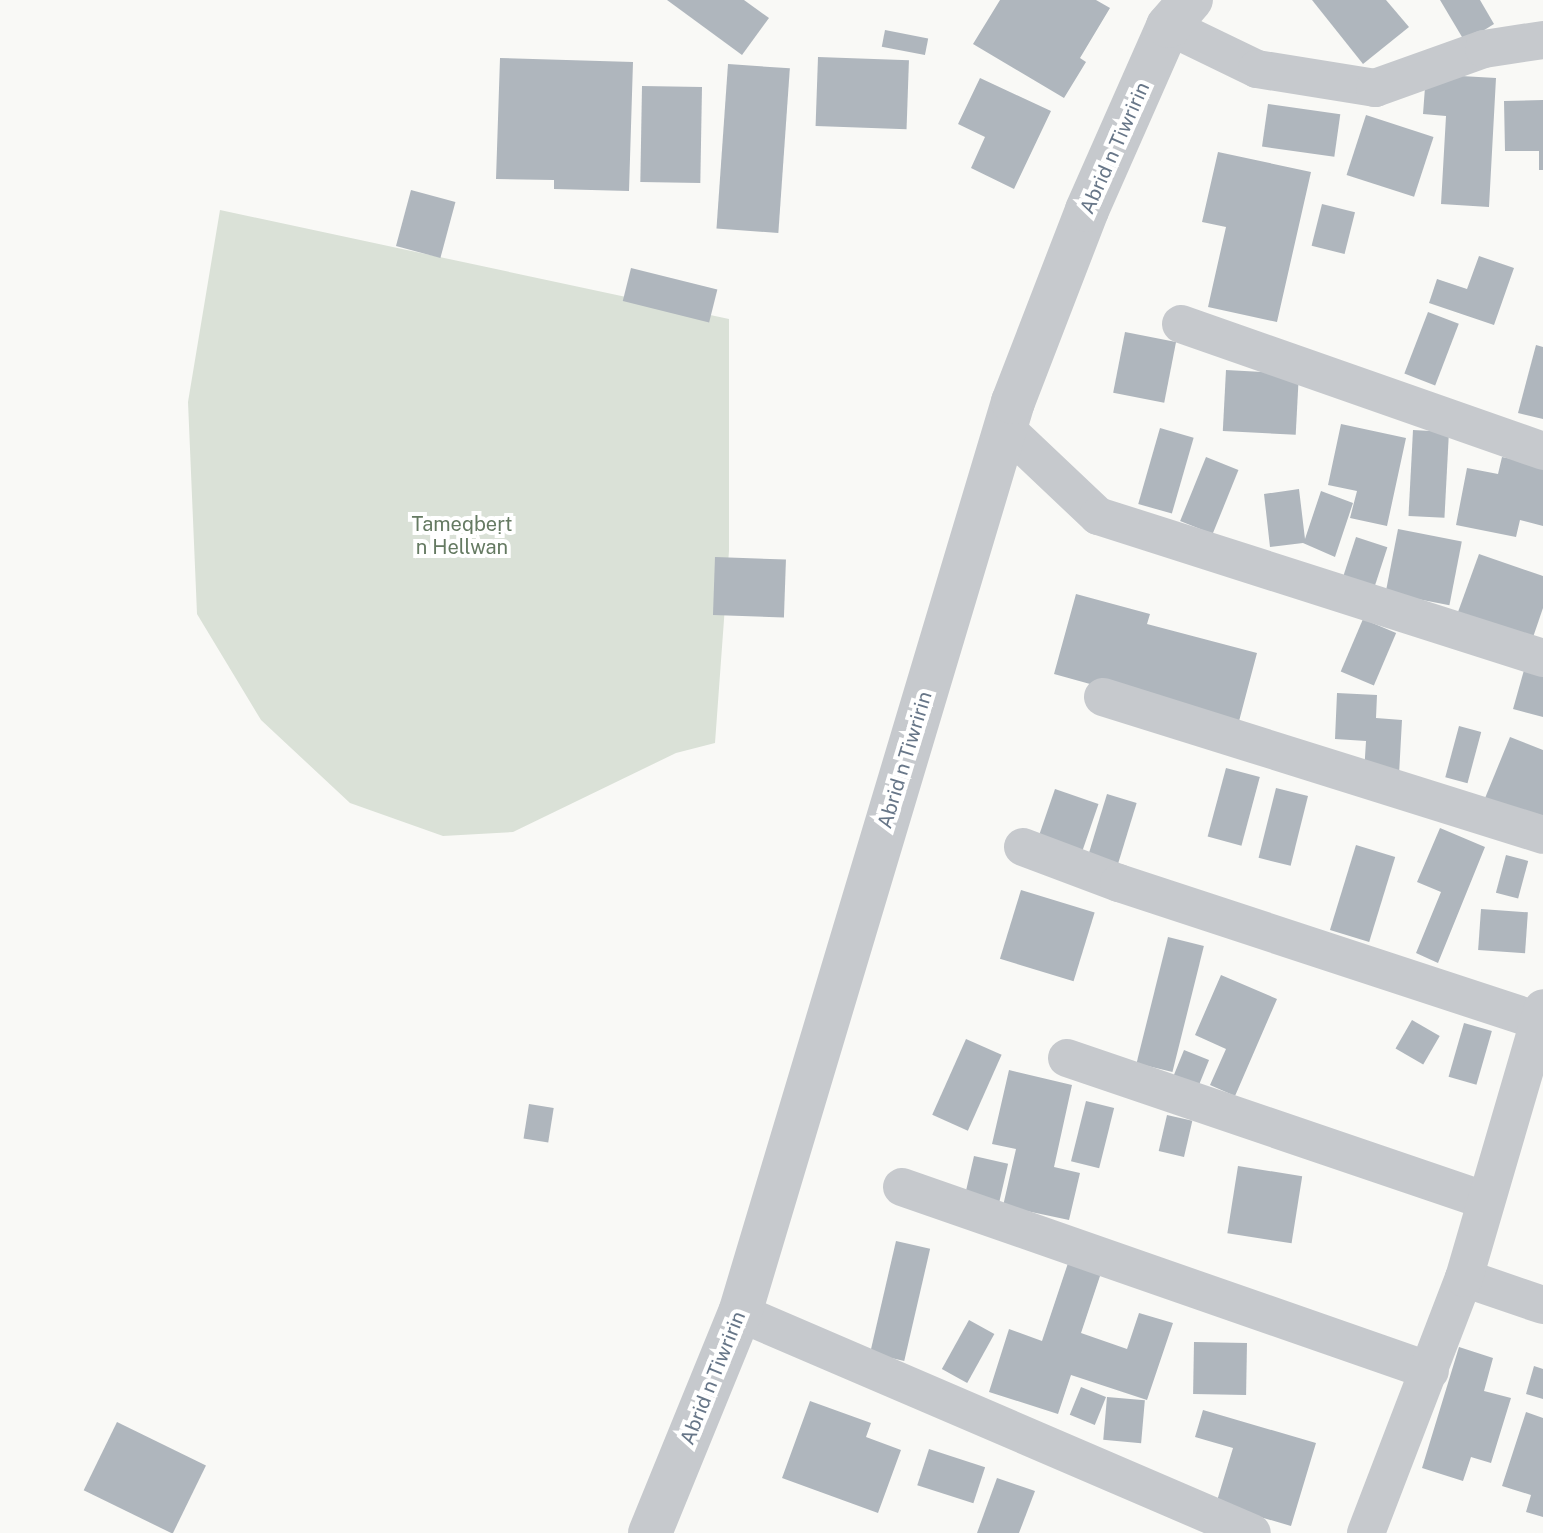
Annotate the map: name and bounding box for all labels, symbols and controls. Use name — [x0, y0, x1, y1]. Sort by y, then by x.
street label: Abrid n Tiwririn — [1075, 78, 1155, 218]
park label: Tameqbeṛt n Hellwan — [412, 513, 512, 560]
street label: Abrid n Tiwririn — [873, 689, 937, 831]
street label: Abrid n Tiwririn — [675, 1308, 751, 1448]

